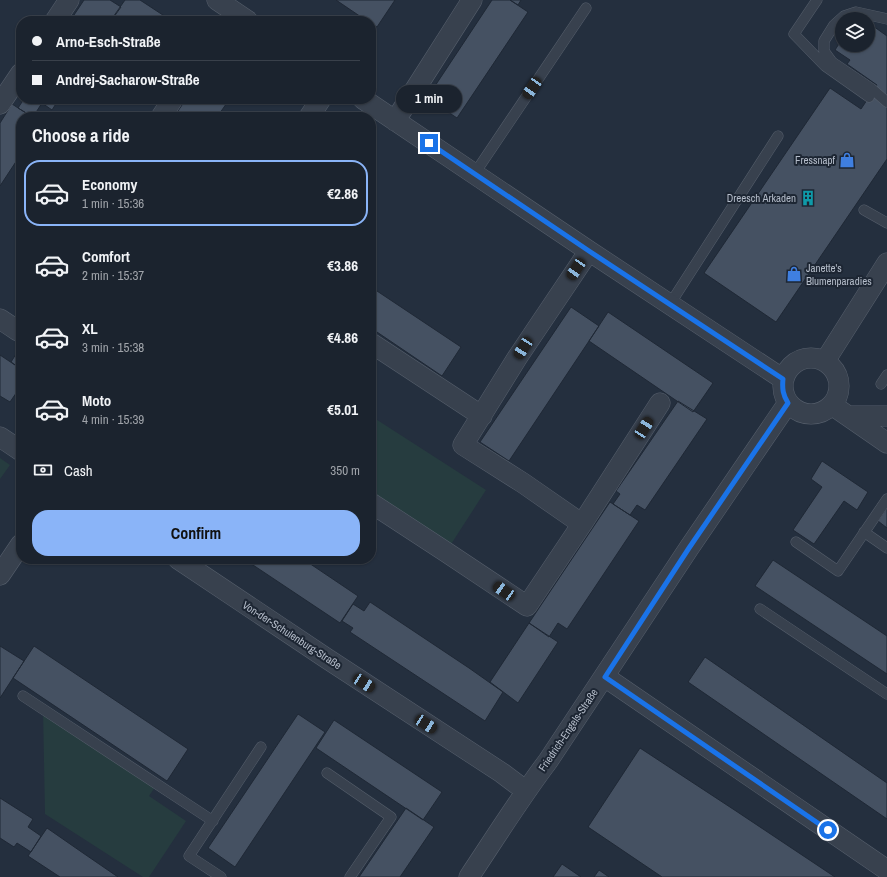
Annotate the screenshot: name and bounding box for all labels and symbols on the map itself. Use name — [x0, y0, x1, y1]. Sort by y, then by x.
car — [520, 75, 544, 101]
callout: 1 min — [396, 85, 462, 113]
route end — [420, 134, 438, 152]
shop icon: Fressnapf — [838, 151, 856, 169]
place label: Fressnapf — [795, 153, 835, 167]
building icon: Dreesch Arkaden — [799, 189, 817, 207]
place label: Dreesch Arkaden — [727, 191, 796, 205]
car — [564, 256, 588, 282]
place label: Janette's Blumenparadies — [806, 261, 872, 288]
shop icon: Janette's Blumenparadies — [785, 265, 803, 283]
car — [511, 335, 535, 361]
car — [632, 415, 656, 441]
car — [491, 579, 517, 603]
street label: Von-der-Schulenburg-Straße — [240, 598, 344, 672]
car — [351, 671, 377, 695]
street label: Friedrich-Engels-Straße — [535, 686, 601, 774]
car — [413, 712, 439, 736]
route start — [819, 821, 837, 839]

